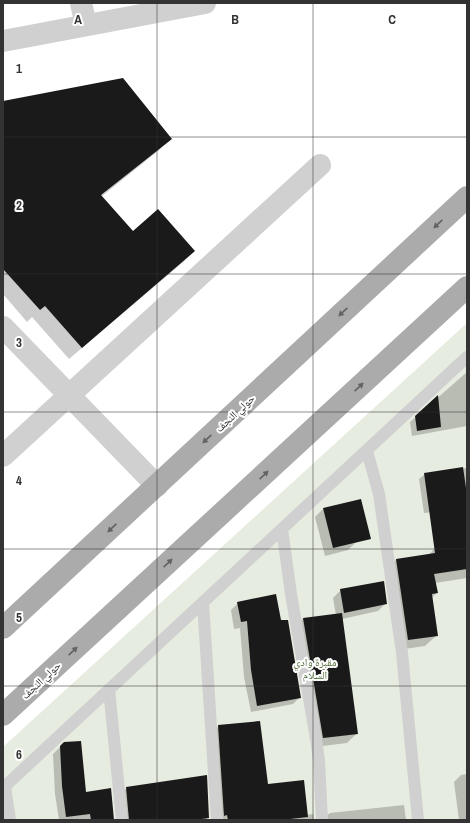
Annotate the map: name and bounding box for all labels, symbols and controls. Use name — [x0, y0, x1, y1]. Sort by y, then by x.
text: A — [74, 11, 82, 28]
text: B — [231, 11, 239, 28]
text: C — [388, 11, 396, 28]
text: 1 — [16, 60, 22, 77]
text: 2 — [16, 197, 22, 214]
one-way arrow — [434, 219, 443, 228]
one-way arrow — [338, 308, 348, 317]
text: 3 — [16, 334, 22, 351]
one-way arrow — [354, 382, 365, 391]
street label: حولي النجف — [212, 391, 259, 436]
one-way arrow — [202, 434, 212, 444]
one-way arrow — [259, 470, 269, 479]
text: 4 — [16, 472, 22, 489]
one-way arrow — [107, 523, 117, 532]
one-way arrow — [163, 558, 173, 568]
text: 5 — [16, 609, 22, 626]
one-way arrow — [68, 646, 78, 656]
park label: مقبرة وادي السلام — [293, 655, 337, 682]
street label: حولي النجف — [18, 658, 65, 703]
text: 6 — [16, 746, 22, 763]

